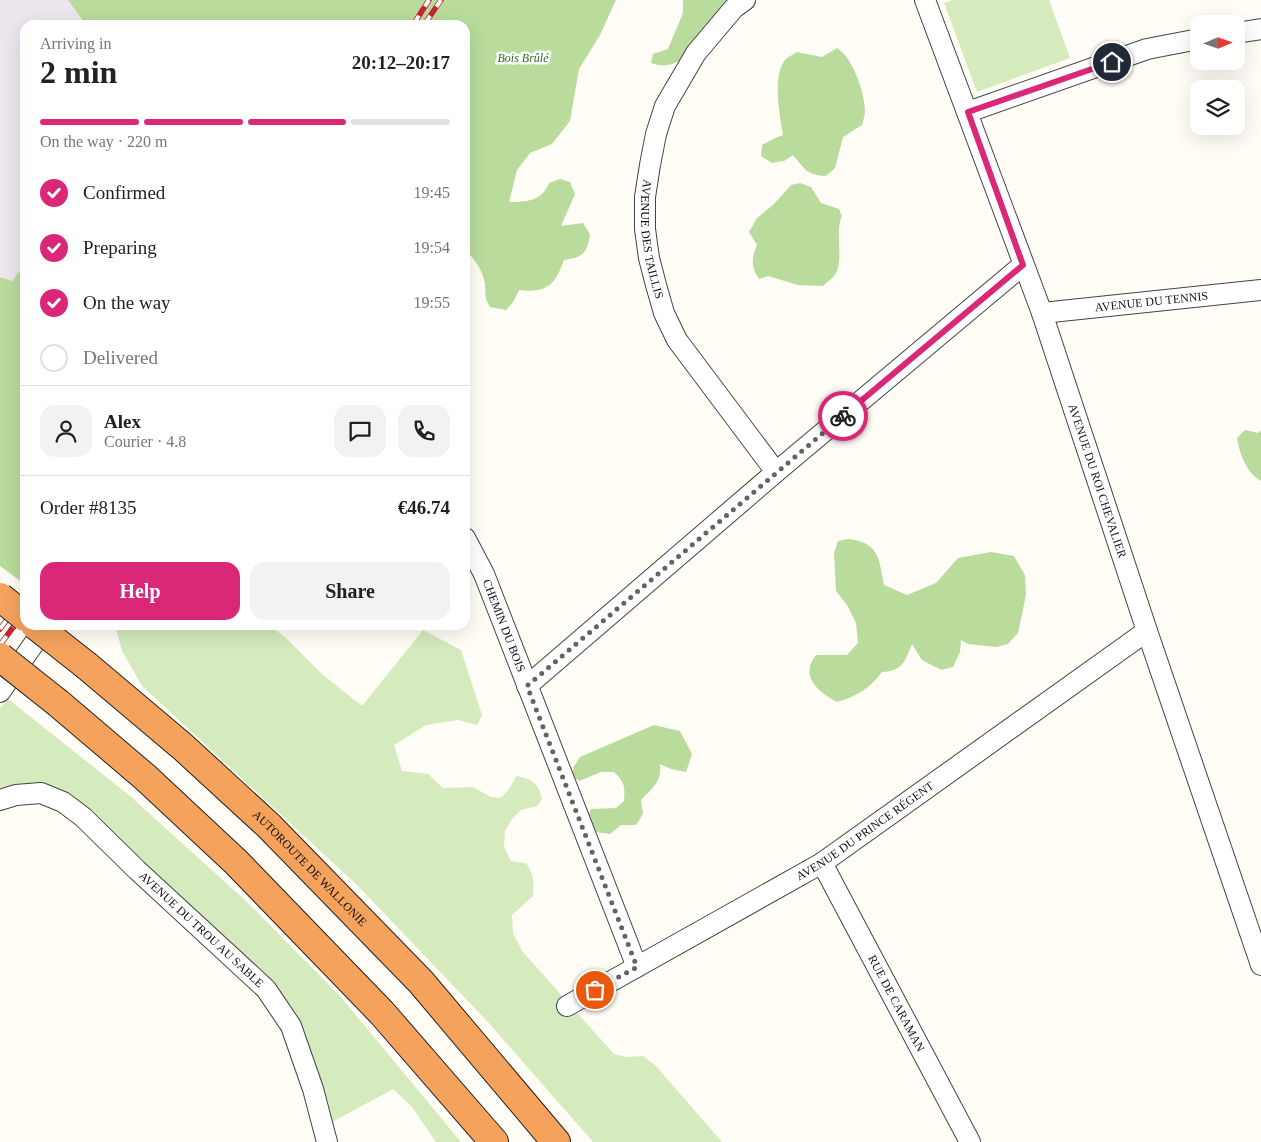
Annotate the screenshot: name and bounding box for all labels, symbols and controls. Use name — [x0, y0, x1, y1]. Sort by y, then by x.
north arrow — [1190, 15, 1245, 70]
map controls — [1190, 15, 1245, 135]
text: Arriving in — [40, 35, 112, 52]
pin — [1091, 41, 1133, 83]
icon: home — [1098, 48, 1126, 76]
park label: Bois Brûlé — [498, 51, 549, 65]
text: 20:12–20:17 — [352, 52, 450, 73]
text: 2 min — [40, 54, 117, 90]
button: layers — [1190, 80, 1245, 135]
text: On the way · 220 m — [40, 133, 168, 150]
street label: AVENUE DES TAILLIS — [638, 178, 667, 300]
icon: check — [40, 179, 68, 207]
text: Confirmed — [83, 182, 165, 203]
text: 19:45 — [414, 184, 450, 201]
icon: check — [40, 234, 68, 262]
text: Preparing — [83, 237, 157, 258]
text: 19:54 — [414, 239, 450, 256]
icon: check — [40, 289, 68, 317]
street label: AVENUE DU TENNIS — [1094, 289, 1209, 314]
text: On the way — [83, 292, 171, 313]
text: 19:55 — [414, 294, 450, 311]
text: Delivered — [83, 347, 158, 368]
courier — [818, 391, 868, 441]
icon: bike — [829, 402, 857, 430]
street label: AVENUE DU ROI CHEVALIER — [1066, 402, 1129, 560]
button: person — [40, 405, 92, 457]
button: chat — [334, 405, 386, 457]
button: phone — [398, 405, 450, 457]
text: Alex — [104, 411, 141, 432]
text: Courier · 4.8 — [104, 433, 186, 450]
text: Order #8135 — [40, 497, 137, 518]
text: €46.74 — [398, 497, 450, 518]
button: Help — [40, 562, 240, 620]
button: Share — [250, 562, 450, 620]
street label: CHEMIN DU BOIS — [480, 577, 528, 674]
street label: AVENUE DU PRINCE RÉGENT — [794, 778, 937, 883]
street label: AUTOROUTE DE WALLONIE — [250, 807, 370, 929]
street label: AVENUE DU TROU AU SABLE — [136, 869, 267, 990]
street label: RUE DE CARAMAN — [865, 953, 928, 1054]
pin — [574, 969, 616, 1011]
icon: bag — [581, 976, 609, 1004]

